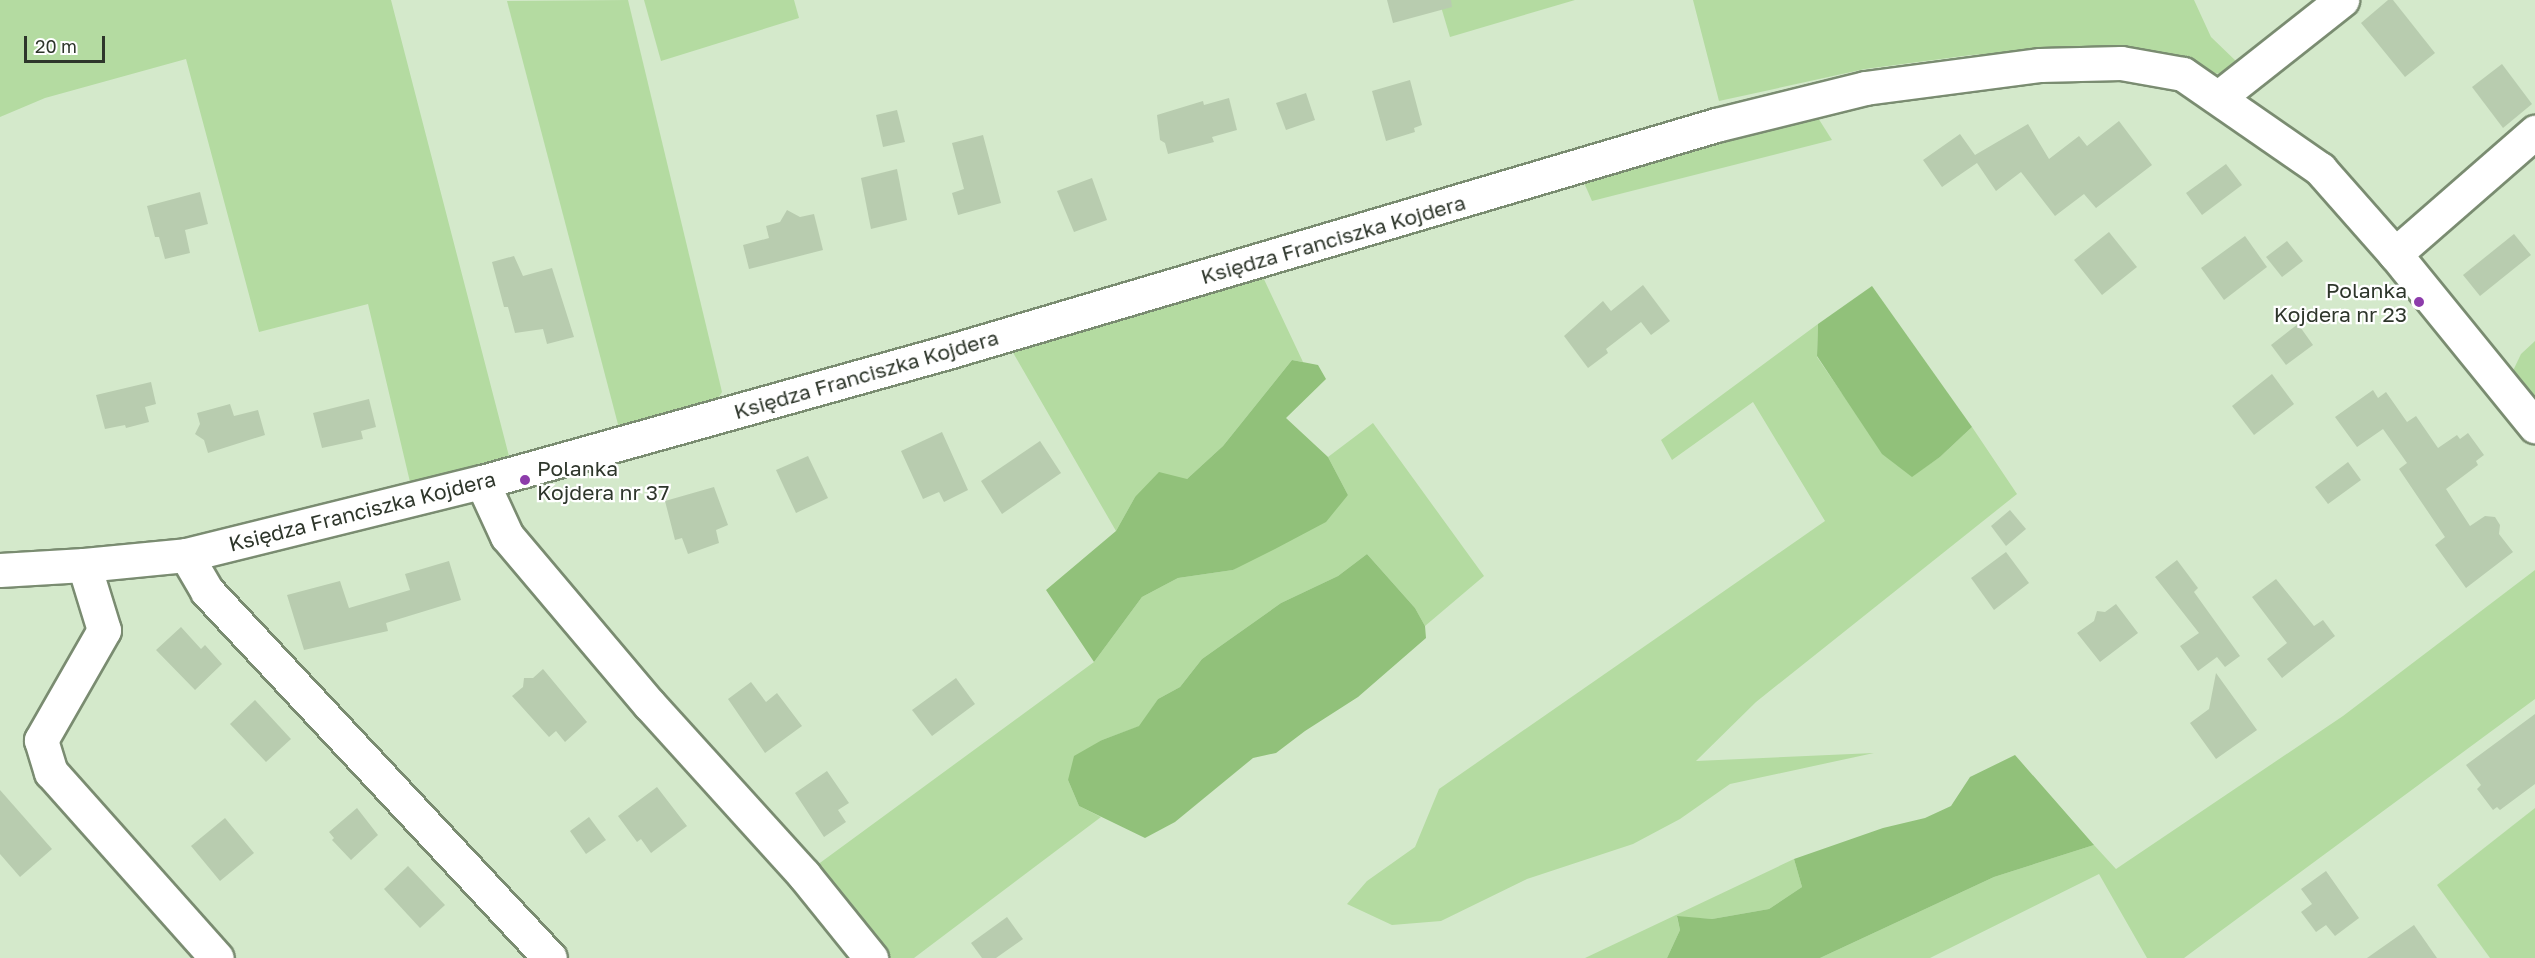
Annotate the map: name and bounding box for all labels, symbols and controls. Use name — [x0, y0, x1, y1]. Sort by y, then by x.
scale bar — [27, 24, 108, 62]
text: 20 m — [35, 35, 77, 57]
street label: Księdza Franciszka Kojdera — [1198, 189, 1468, 289]
place label: Polanka Kojdera nr 23 — [2274, 277, 2407, 327]
marker: Polanka Kojdera nr 23 — [2412, 295, 2426, 309]
street label: Księdza Franciszka Kojdera — [731, 324, 1001, 424]
place label: Polanka Kojdera nr 37 — [537, 455, 669, 505]
street label: Księdza Franciszka Kojdera — [226, 466, 498, 556]
marker: Polanka Kojdera nr 37 — [518, 473, 532, 487]

